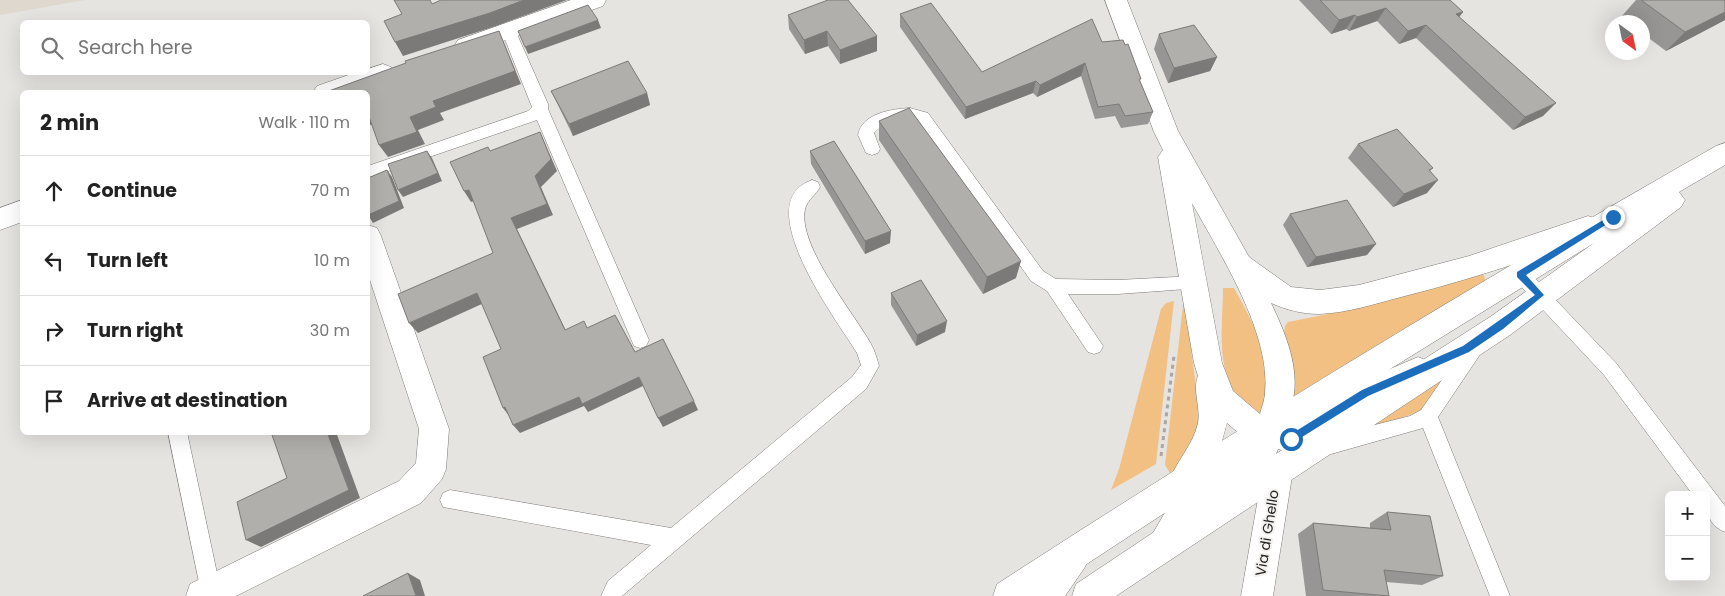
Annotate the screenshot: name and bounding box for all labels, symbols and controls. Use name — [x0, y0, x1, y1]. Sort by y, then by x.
north arrow — [1605, 15, 1650, 60]
search box — [20, 20, 370, 75]
icon: search — [38, 34, 66, 62]
text: Search here — [78, 34, 192, 61]
text: 2 min — [40, 108, 99, 137]
text: Walk · 110 m — [258, 111, 350, 134]
icon: ahead — [40, 177, 68, 205]
text: Continue — [87, 177, 177, 204]
text: 70 m — [310, 179, 350, 202]
route end — [1602, 206, 1625, 229]
icon: left — [40, 247, 68, 275]
text: Turn left — [87, 247, 168, 274]
text: 10 m — [314, 249, 350, 272]
icon: right — [40, 317, 68, 345]
text: Turn right — [87, 317, 183, 344]
text: 30 m — [310, 319, 350, 342]
icon: arrive — [40, 387, 68, 415]
text: Arrive at destination — [87, 387, 288, 414]
route start — [1280, 428, 1303, 451]
street label: Via di Ghello — [1250, 488, 1284, 578]
map controls — [1665, 491, 1710, 581]
button: + — [1665, 491, 1710, 536]
button: − — [1665, 536, 1710, 581]

